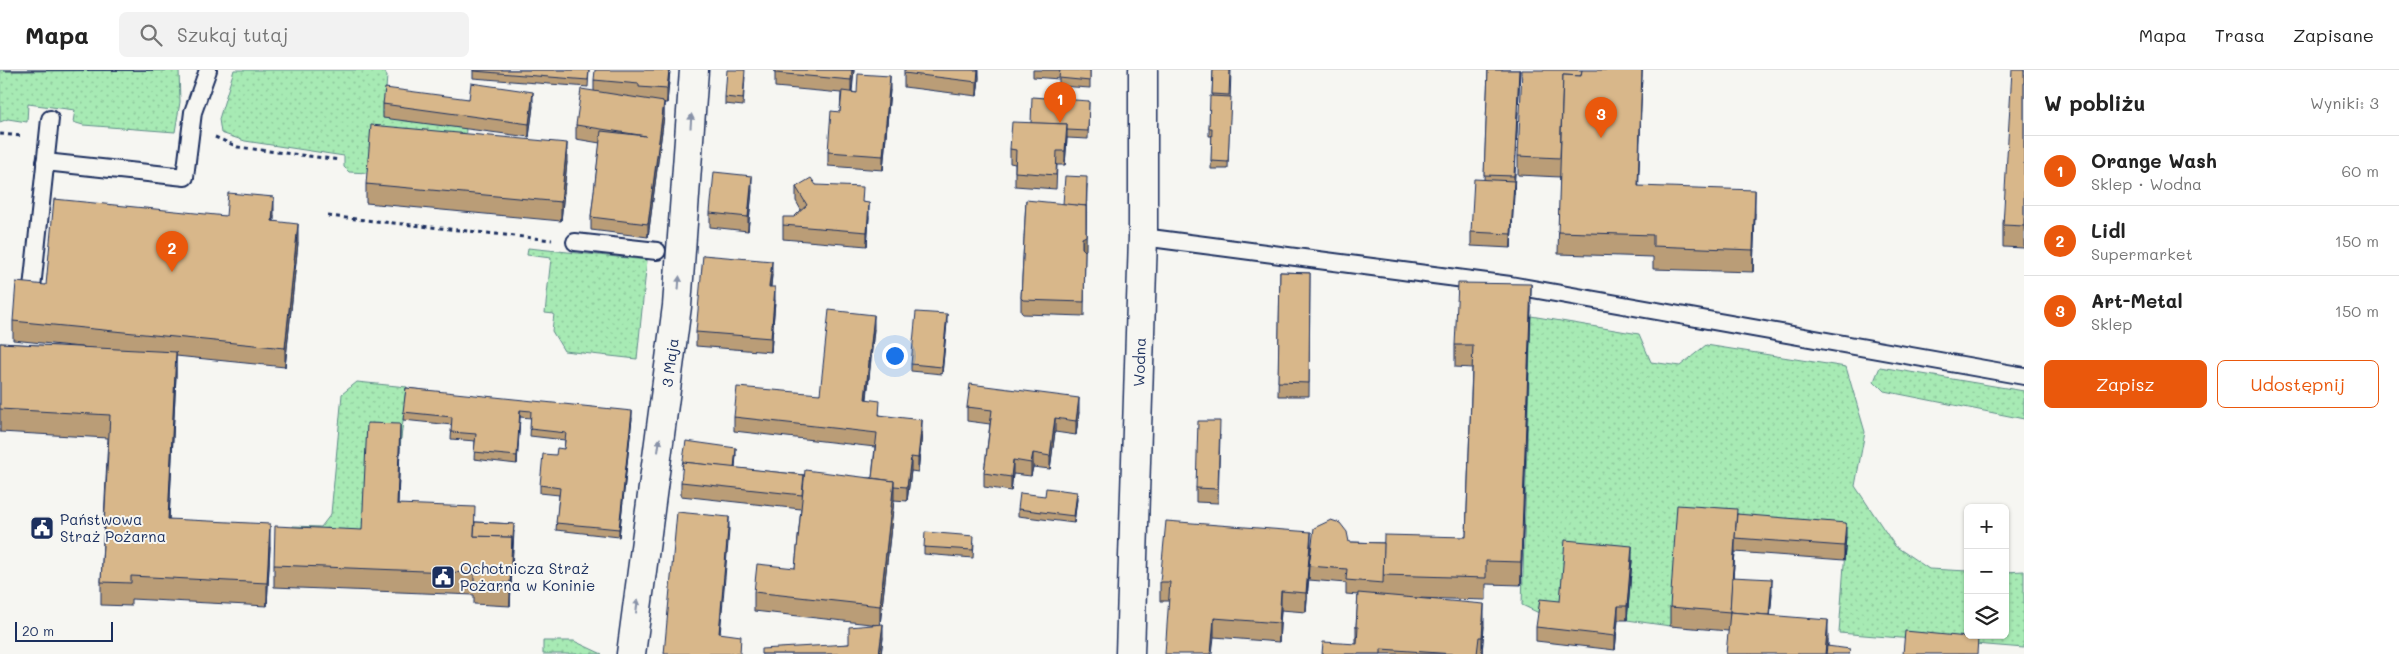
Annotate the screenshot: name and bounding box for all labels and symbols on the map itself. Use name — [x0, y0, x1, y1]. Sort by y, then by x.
pin: 1 — [1044, 82, 1076, 123]
pin: 3 — [1585, 97, 1617, 138]
one-way arrow — [687, 113, 695, 129]
pin: 2 — [156, 231, 188, 272]
one-way arrow — [675, 275, 683, 291]
street label: 3 Maja — [656, 337, 683, 388]
street label: Wodna — [1128, 337, 1150, 387]
your location — [882, 343, 908, 369]
one-way arrow — [656, 436, 664, 452]
place label: Państwowa Straż Pożarna — [60, 509, 166, 546]
public building icon: Państwowa Straż Pożarna — [29, 515, 55, 541]
place label: Ochotnicza Straż Pożarna w Koninie — [460, 558, 595, 595]
public building icon: Ochotnicza Straż Pożarna w Koninie — [430, 564, 456, 590]
one-way arrow — [633, 597, 641, 613]
scale bar — [15, 619, 112, 642]

